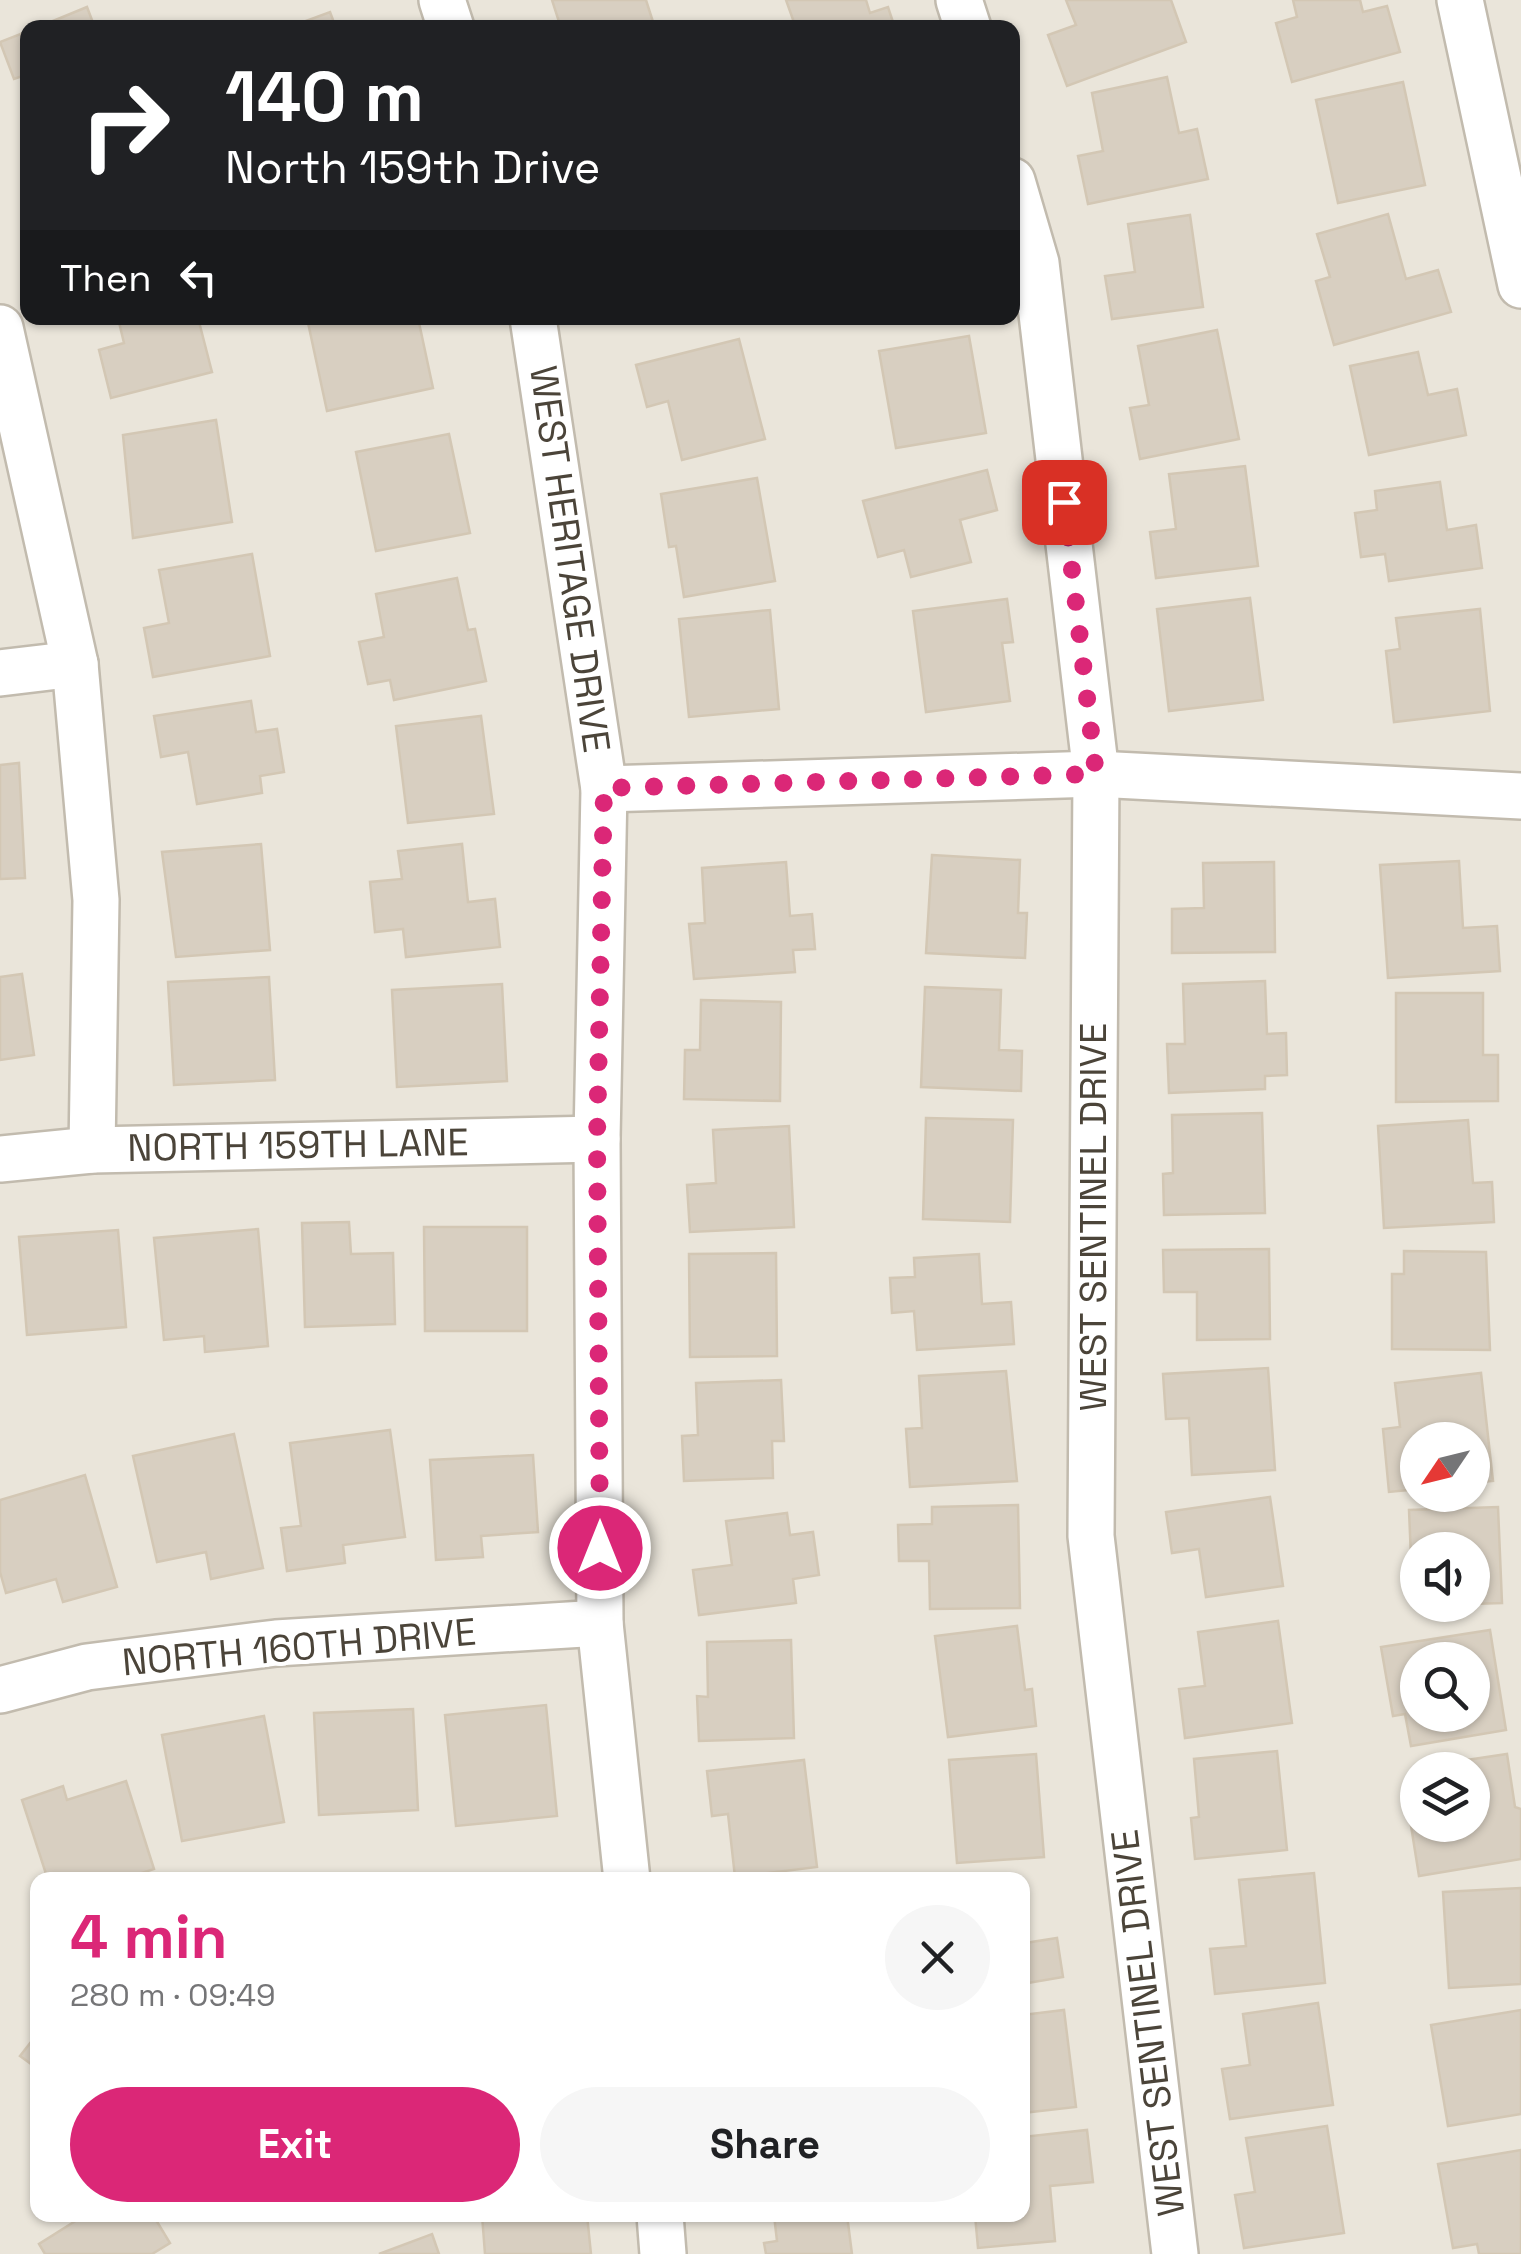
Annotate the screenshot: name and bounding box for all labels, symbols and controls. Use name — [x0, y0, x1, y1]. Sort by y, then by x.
text: 140 m — [225, 52, 424, 141]
icon: right — [60, 60, 190, 190]
text: North 159th Drive — [225, 139, 600, 196]
icon: left — [171, 250, 226, 305]
text: Then — [60, 254, 151, 302]
street label: WEST HERITAGE DRIVE — [519, 362, 621, 756]
pin — [1022, 460, 1107, 545]
icon: arrive — [1037, 475, 1092, 530]
street label: WEST SENTINEL DRIVE — [1069, 1023, 1117, 1411]
street label: NORTH 159TH LANE — [127, 1118, 469, 1172]
north arrow — [1400, 1422, 1490, 1512]
map controls — [1400, 1422, 1490, 1842]
position arrow — [548, 1496, 652, 1600]
button: sound — [1400, 1532, 1490, 1622]
street label: NORTH 160TH DRIVE — [120, 1608, 478, 1686]
button: search — [1400, 1642, 1490, 1732]
button: layers — [1400, 1752, 1490, 1842]
street label: WEST SENTINEL DRIVE — [1100, 1827, 1196, 2219]
text: 4 min — [70, 1899, 228, 1976]
button: close — [885, 1905, 990, 2010]
text: 280 m · 09:49 — [70, 1975, 276, 2015]
button: Exit — [70, 2087, 520, 2202]
button: Share — [540, 2087, 990, 2202]

